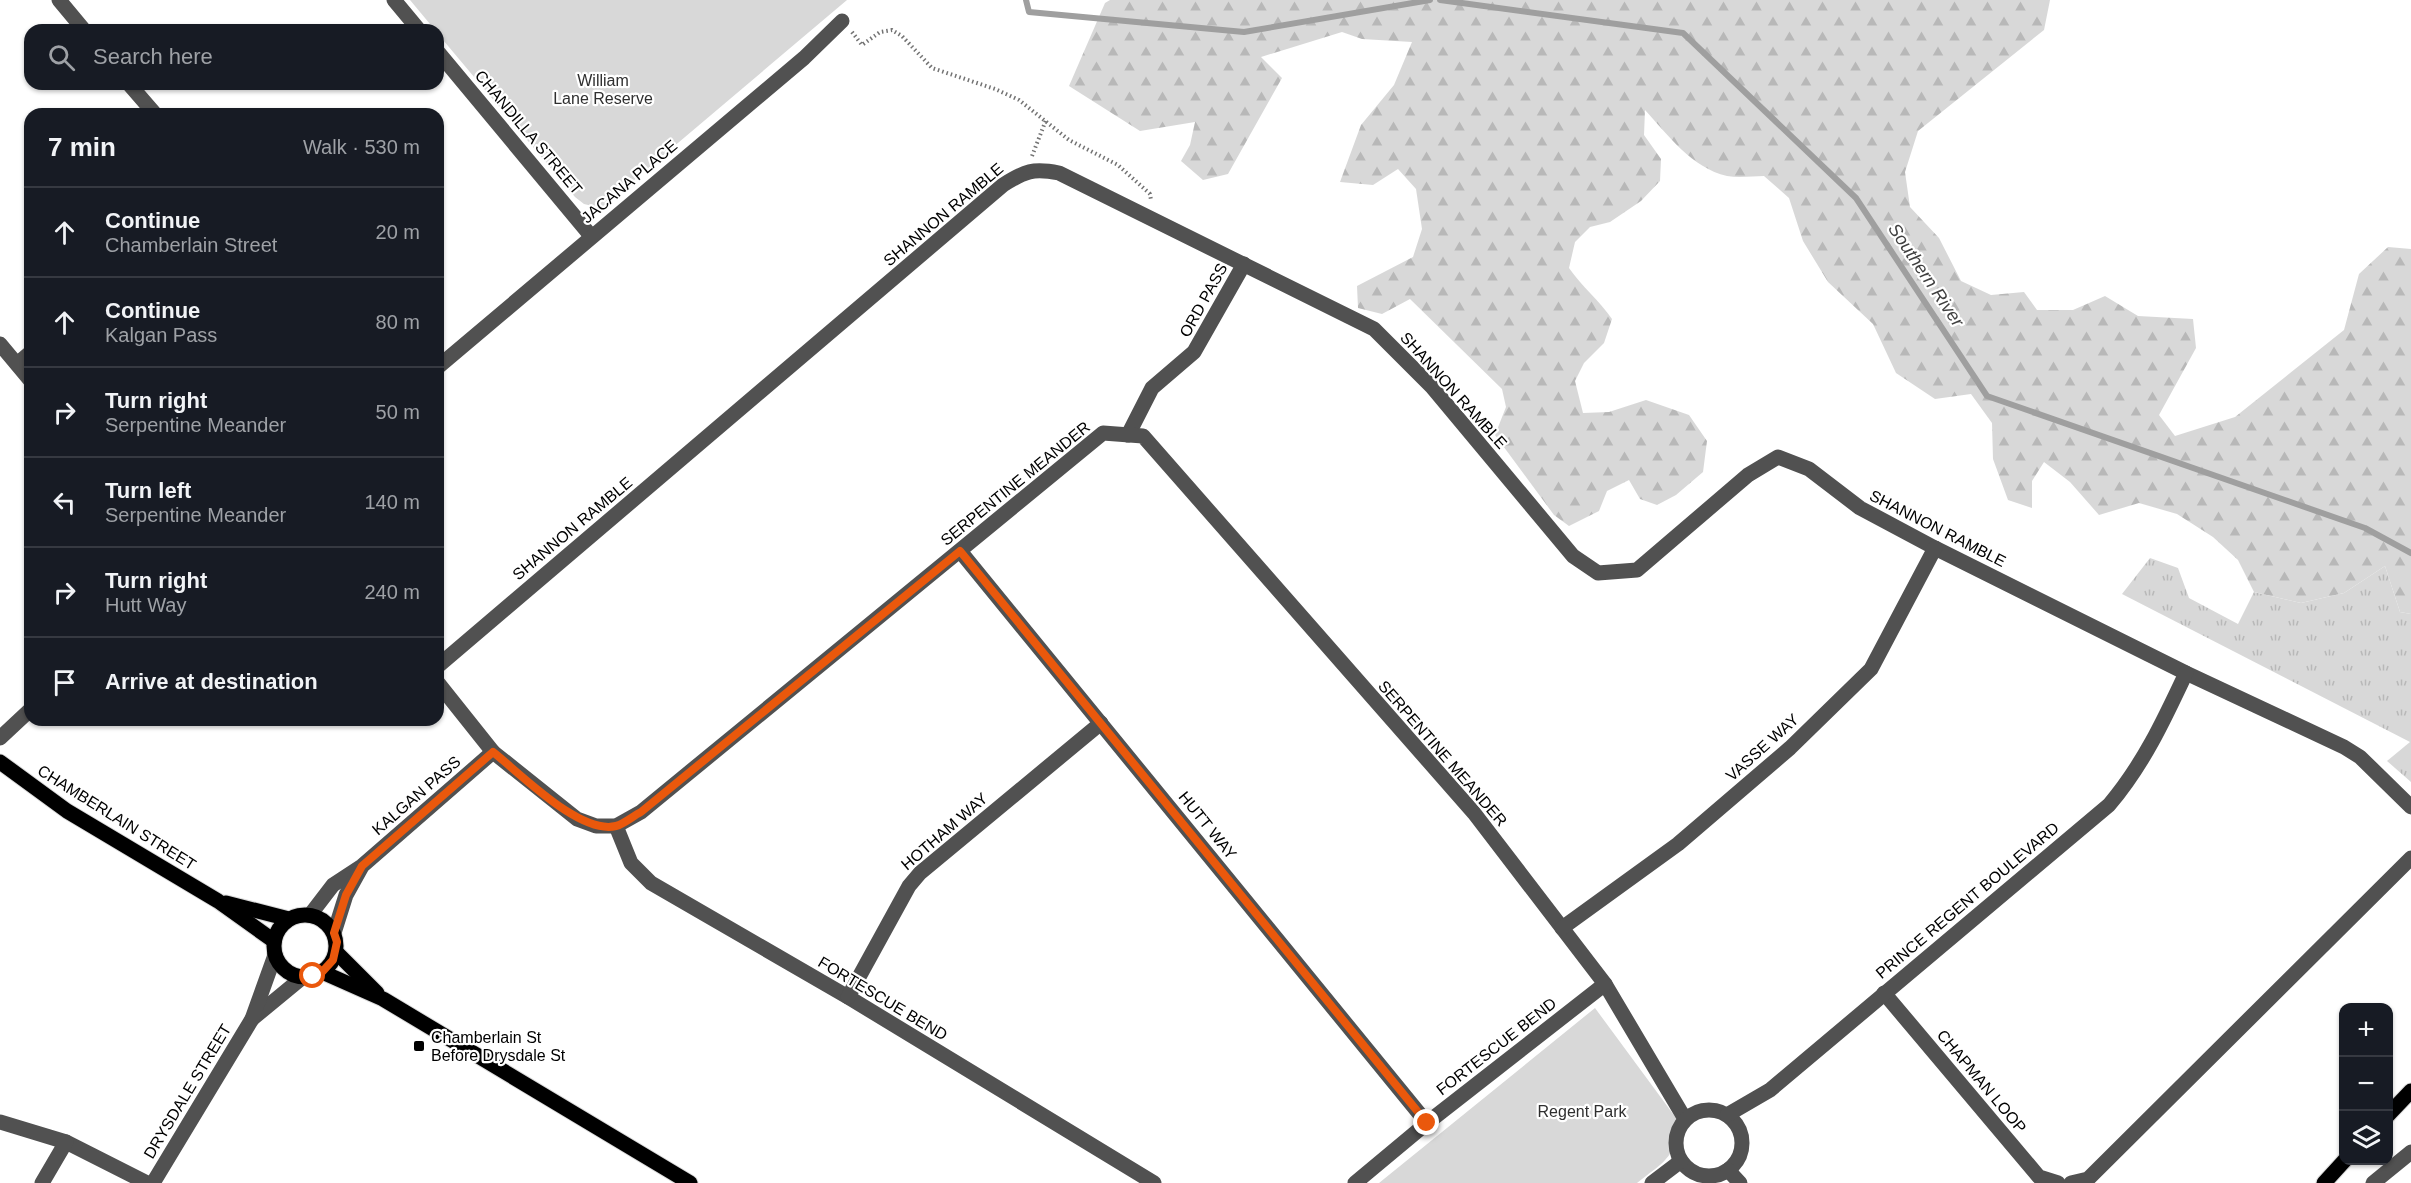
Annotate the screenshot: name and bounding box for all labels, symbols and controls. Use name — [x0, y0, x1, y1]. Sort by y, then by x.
search box — [24, 24, 444, 90]
icon: search — [45, 41, 78, 74]
text: Search here — [93, 44, 213, 69]
street label: CHANDILLA STREET — [472, 67, 586, 198]
park label: William Lane Reserve — [553, 72, 653, 107]
text: 7 min — [48, 132, 116, 162]
text: Walk · 530 m — [303, 136, 420, 158]
street label: JACANA PLACE — [578, 137, 680, 226]
street label: SHANNON RAMBLE — [880, 160, 1006, 269]
text: Continue — [105, 208, 200, 233]
icon: ahead — [48, 216, 81, 249]
water label: Southern River — [1884, 220, 1968, 331]
text: 20 m — [376, 221, 420, 243]
text: Chamberlain Street — [105, 234, 277, 256]
street label: ORD PASS — [1176, 260, 1231, 340]
text: Continue — [105, 298, 200, 323]
icon: ahead — [48, 306, 81, 339]
text: 80 m — [376, 311, 420, 333]
text: Kalgan Pass — [105, 324, 217, 346]
street label: SHANNON RAMBLE — [1397, 329, 1510, 452]
text: Turn right — [105, 388, 207, 413]
icon: right — [48, 396, 81, 429]
text: 50 m — [376, 401, 420, 423]
text: Serpentine Meander — [105, 414, 286, 436]
street label: SERPENTINE MEANDER — [937, 418, 1093, 549]
street label: SHANNON RAMBLE — [509, 474, 635, 583]
text: Turn left — [105, 478, 191, 503]
icon: left — [48, 486, 81, 519]
street label: SHANNON RAMBLE — [1867, 487, 2009, 570]
text: 140 m — [364, 491, 420, 513]
text: Serpentine Meander — [105, 504, 286, 526]
text: Turn right — [105, 568, 207, 593]
icon: right — [48, 576, 81, 609]
text: 240 m — [364, 581, 420, 603]
text: Hutt Way — [105, 594, 187, 616]
icon: arrive — [48, 666, 81, 699]
text: Arrive at destination — [105, 669, 318, 694]
street label: SERPENTINE MEANDER — [1375, 677, 1510, 829]
street label: VASSE WAY — [1723, 710, 1802, 784]
street label: KALGAN PASS — [369, 753, 464, 838]
street label: CHAMBERLAIN STREET — [35, 762, 199, 873]
street label: HUTT WAY — [1175, 788, 1240, 863]
street label: HOTHAM WAY — [898, 789, 991, 873]
street label: PRINCE REGENT BOULEVARD — [1873, 819, 2062, 982]
street label: FORTESCUE BEND — [815, 953, 950, 1044]
route start — [299, 962, 325, 988]
street label: FORTESCUE BEND — [1433, 994, 1560, 1098]
map controls — [2339, 1003, 2393, 1165]
button: + — [2339, 1003, 2393, 1057]
street label: DRYSDALE STREET — [141, 1021, 234, 1161]
street label: CHAPMAN LOOP — [1934, 1026, 2030, 1136]
place label: Chamberlain St Before Drysdale St — [431, 1029, 566, 1064]
marker: Chamberlain St Before Drysdale St — [412, 1039, 426, 1053]
button: − — [2339, 1057, 2393, 1111]
park label: Regent Park — [1538, 1103, 1627, 1120]
route end — [1413, 1109, 1439, 1135]
button: layers — [2339, 1111, 2393, 1165]

